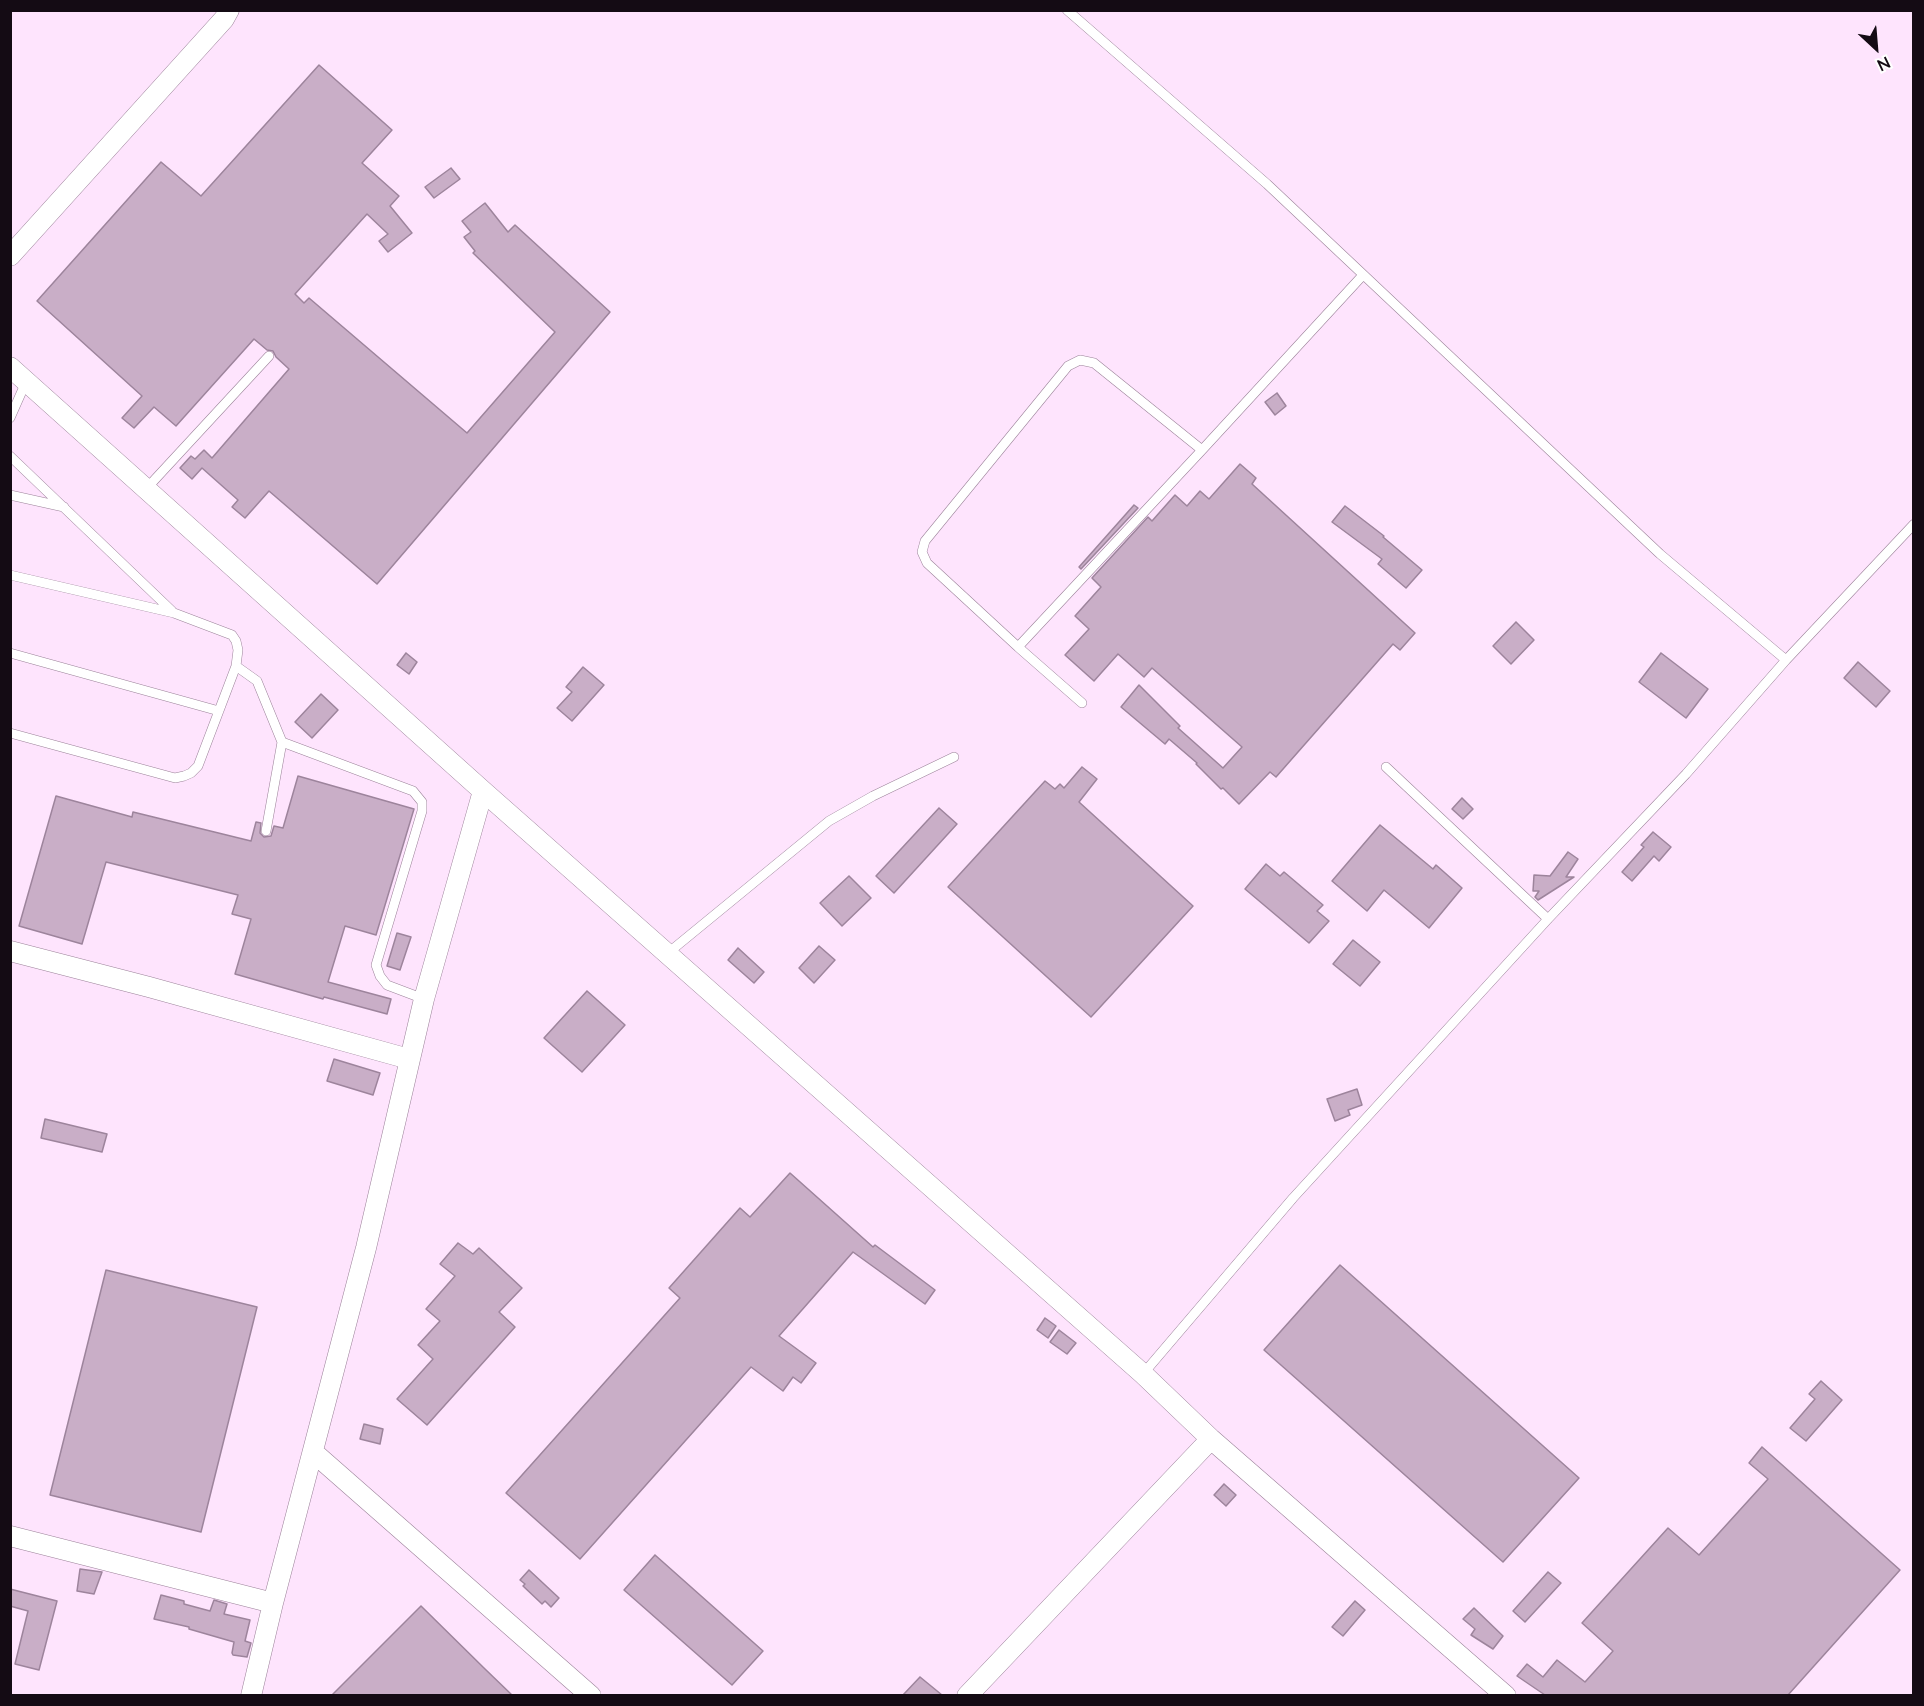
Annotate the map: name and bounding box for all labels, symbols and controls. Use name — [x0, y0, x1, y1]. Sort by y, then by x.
north arrow — [1846, 18, 1906, 78]
text: N — [1874, 53, 1894, 76]

